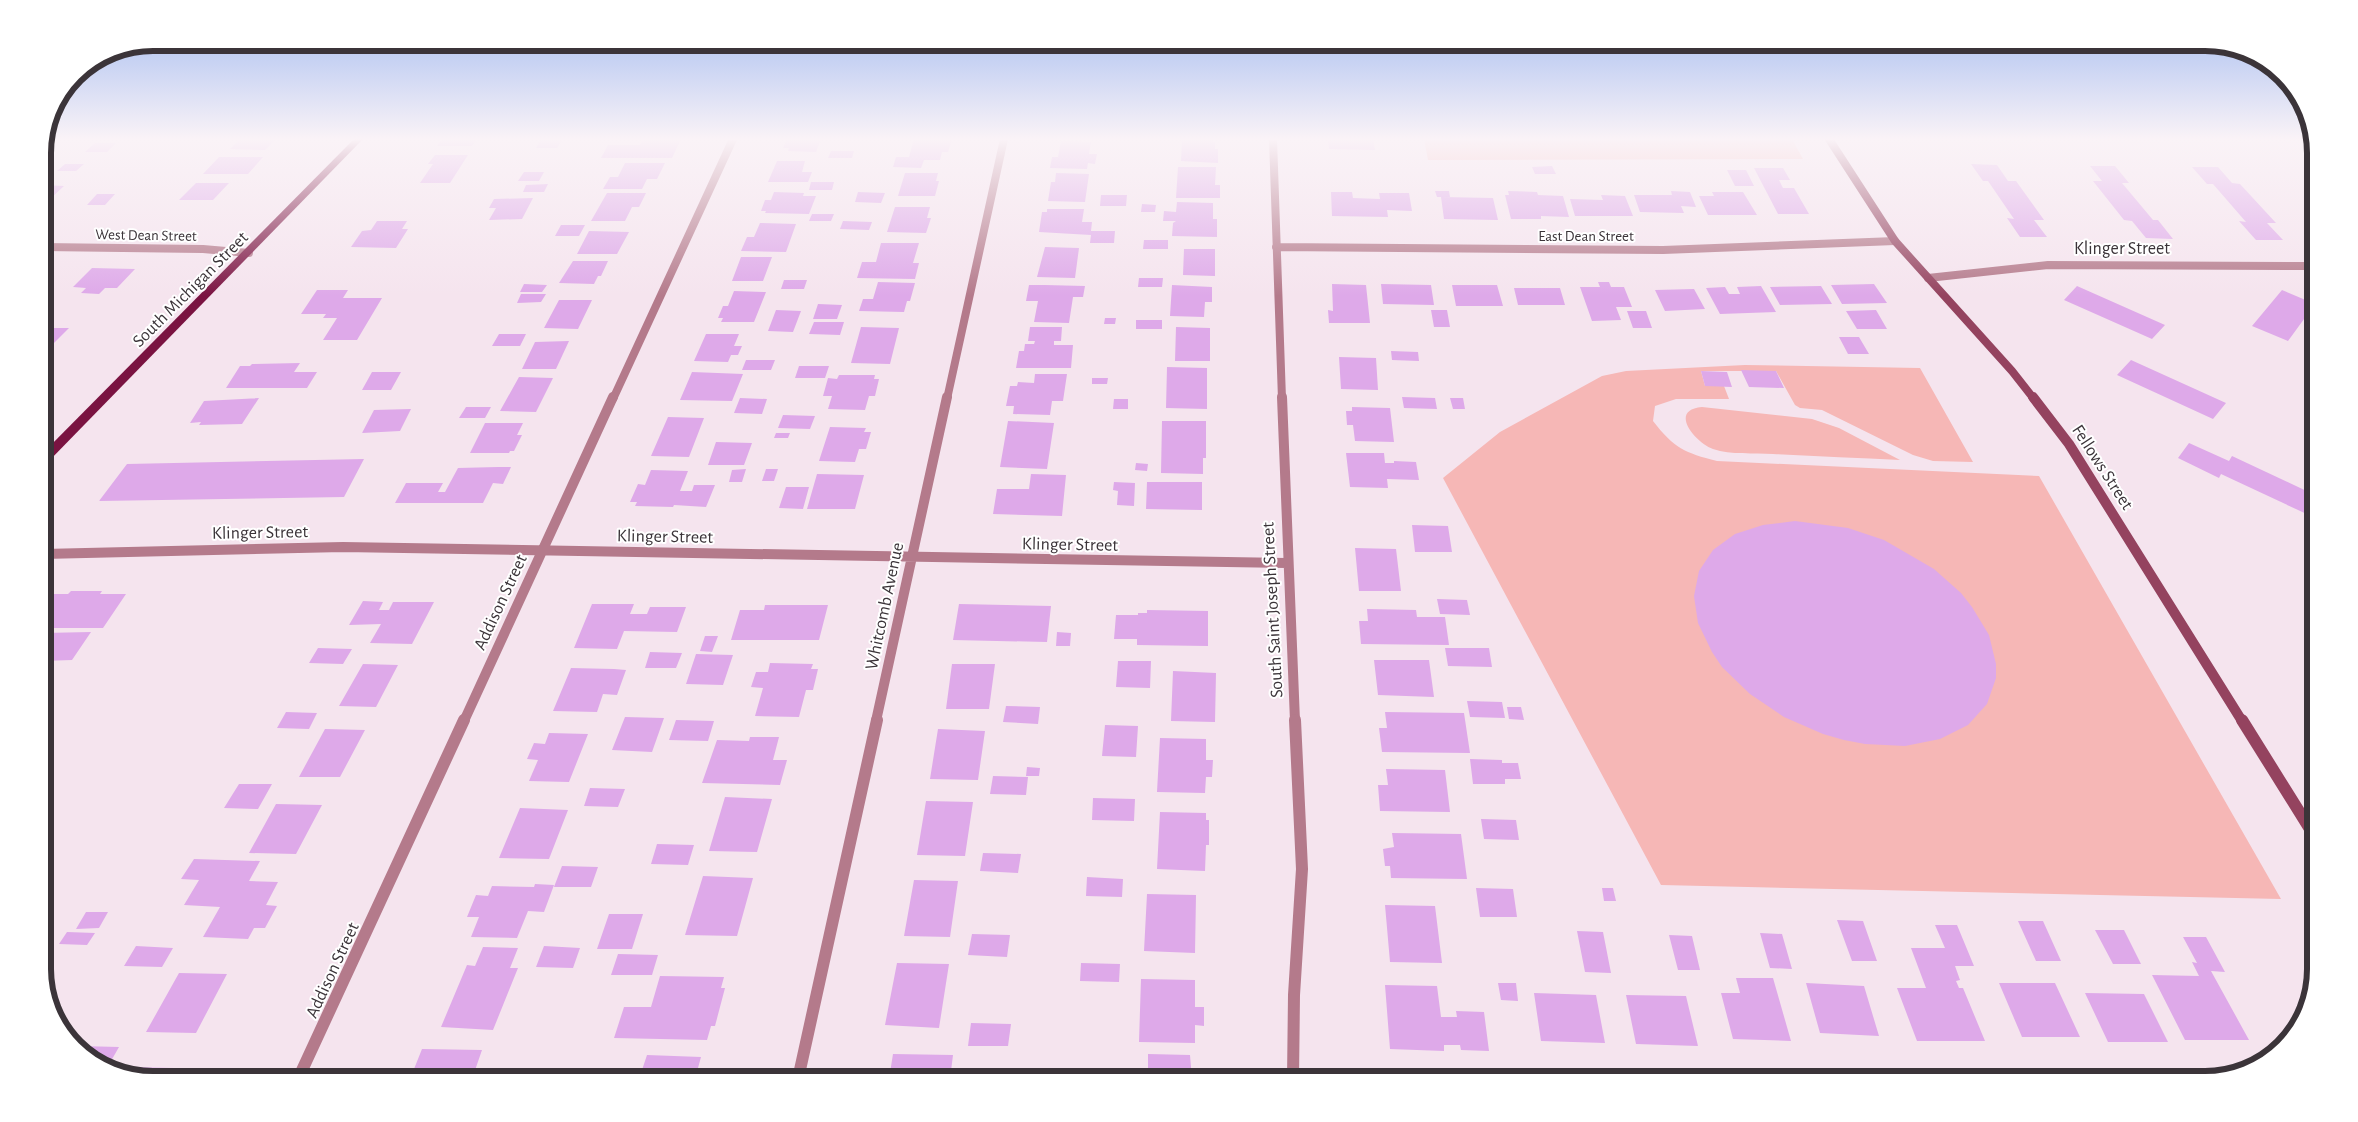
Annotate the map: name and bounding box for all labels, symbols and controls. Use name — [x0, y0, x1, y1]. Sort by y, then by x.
street label: West Dean Street — [95, 227, 197, 244]
street label: South Michigan Street — [130, 228, 252, 351]
street label: East Dean Street — [1538, 229, 1634, 244]
street label: Klinger Street — [2074, 240, 2170, 258]
street label: Fellows Street — [2068, 422, 2136, 513]
street label: South Saint Joseph Street — [1259, 521, 1287, 698]
street label: Klinger Street — [212, 523, 309, 543]
street label: Klinger Street — [617, 527, 713, 547]
street label: Klinger Street — [1022, 535, 1118, 555]
street label: Whitcomb Avenue — [863, 541, 907, 672]
street label: Addison Street — [471, 552, 531, 653]
street label: Addison Street — [303, 920, 363, 1021]

